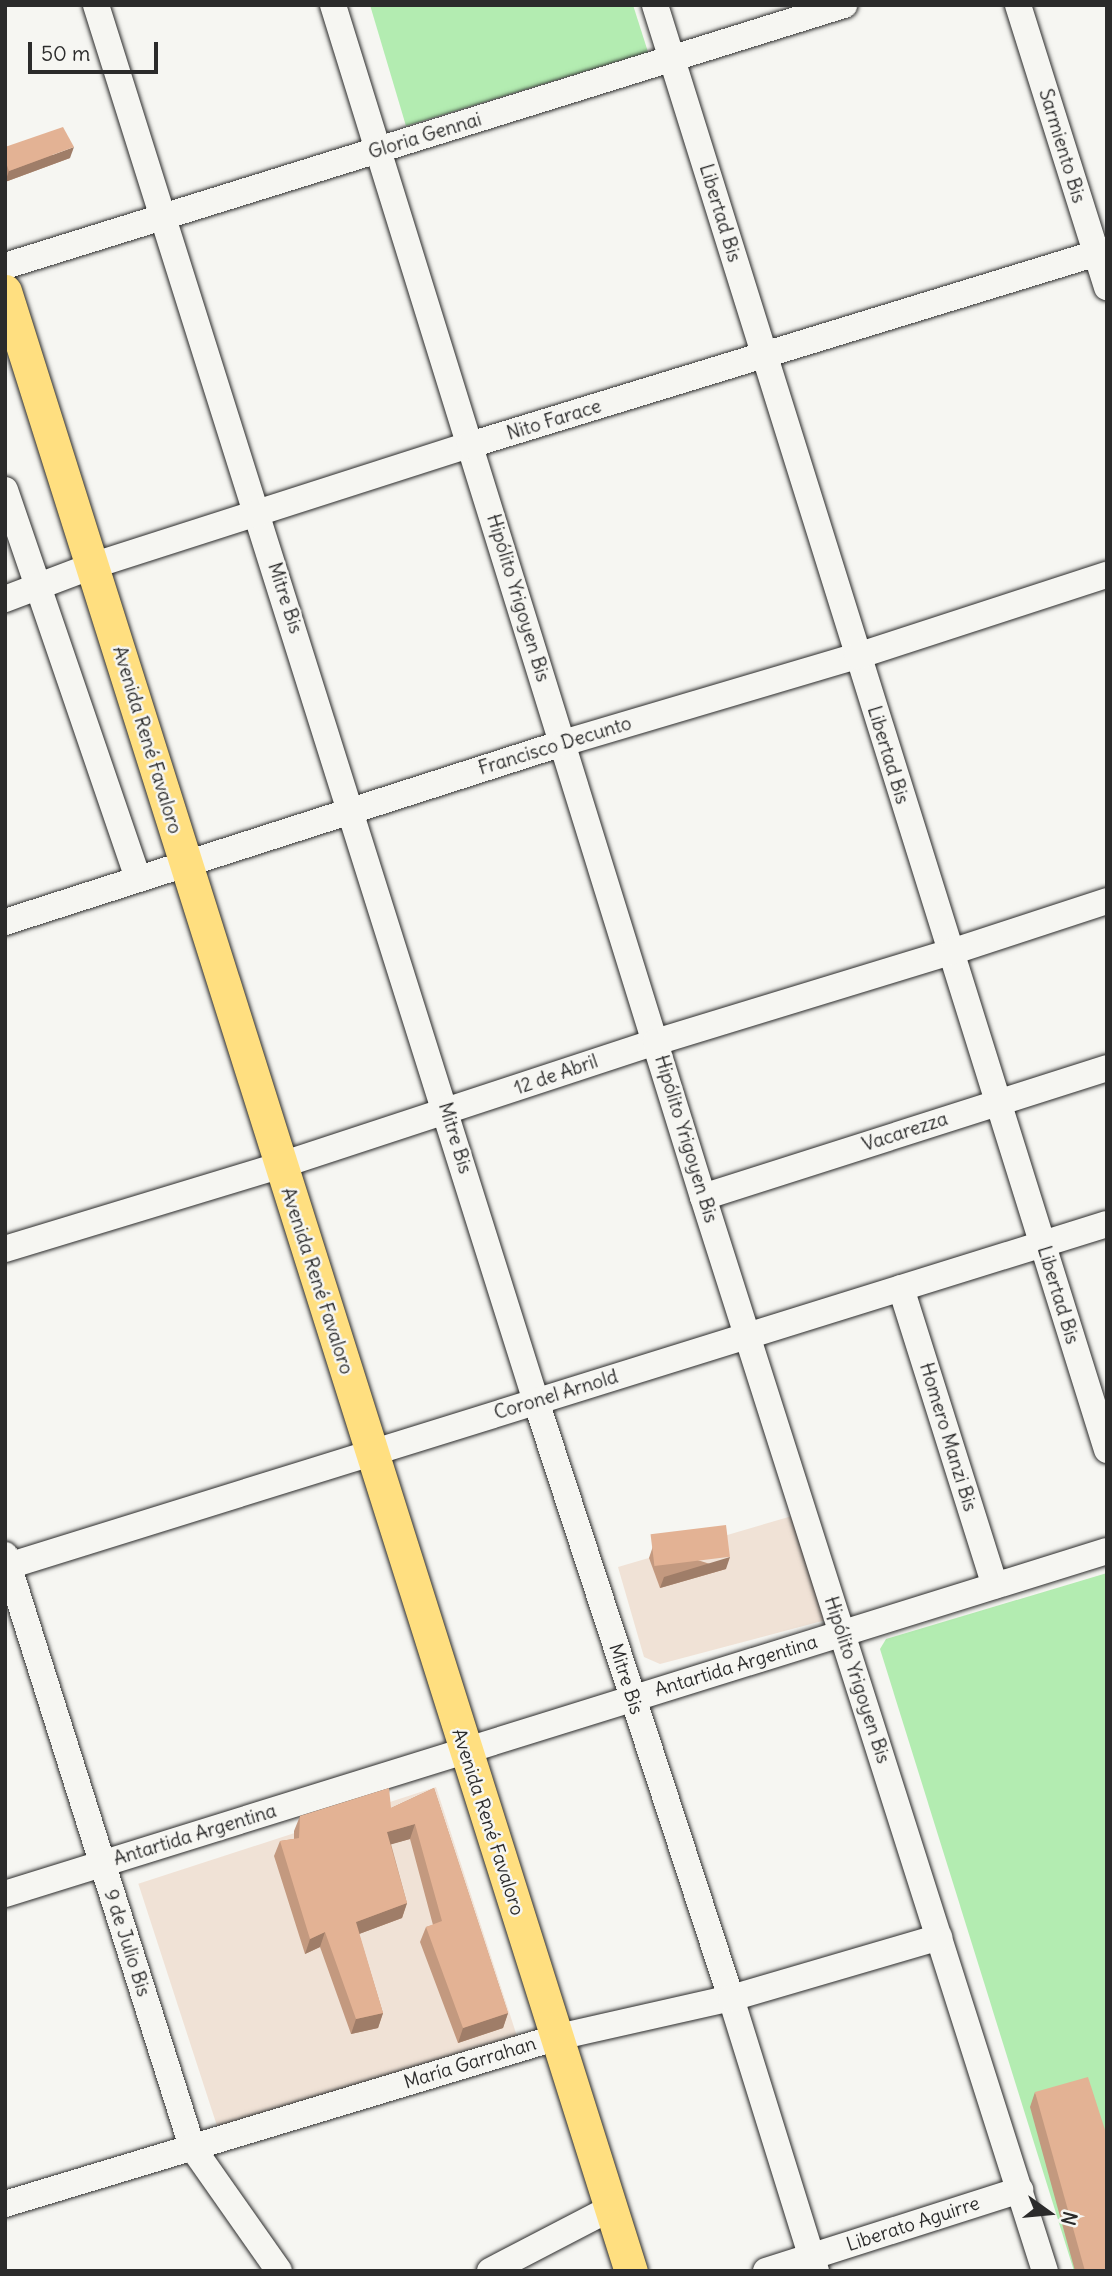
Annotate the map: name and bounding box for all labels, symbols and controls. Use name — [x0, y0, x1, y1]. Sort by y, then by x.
scale bar — [32, 28, 161, 72]
text: 50 m — [41, 40, 90, 67]
street label: Sarmiento Bis — [1034, 86, 1090, 206]
street label: Gloria Gennai — [366, 108, 484, 164]
street label: Libertad Bis — [694, 161, 746, 265]
street label: Nito Farace — [504, 395, 604, 445]
street label: Hipólito Yrigoyen Bis — [482, 511, 554, 685]
street label: Mitre Bis — [263, 560, 307, 636]
street label: Avenida René Favaloro — [108, 643, 186, 837]
street label: Libertad Bis — [862, 703, 914, 807]
street label: Francisco Decunto — [476, 712, 634, 780]
street label: 12 de Abril — [511, 1050, 601, 1100]
street label: Hipólito Yrigoyen Bis — [650, 1052, 722, 1226]
street label: Mitre Bis — [433, 1100, 477, 1176]
street label: Vacarezza — [859, 1107, 951, 1157]
street label: Avenida René Favaloro — [276, 1185, 358, 1377]
street label: Libertad Bis — [1032, 1243, 1084, 1347]
street label: Homero Manzi Bis — [915, 1360, 981, 1514]
street label: Coronel Arnold — [491, 1365, 621, 1425]
street label: Hipólito Yrigoyen Bis — [819, 1594, 895, 1766]
street label: Antartida Argentina — [652, 1630, 820, 1702]
street label: Mitre Bis — [604, 1641, 648, 1717]
street label: Avenida René Favaloro — [447, 1726, 529, 1918]
street label: Antartida Argentina — [111, 1799, 279, 1871]
street label: 9 de Julio Bis — [99, 1887, 155, 1999]
street label: María Garrahan — [401, 2032, 539, 2094]
north arrow — [1014, 2178, 1084, 2248]
street label: Liberato Aguirre — [844, 2192, 982, 2256]
text: N — [1056, 2209, 1083, 2228]

